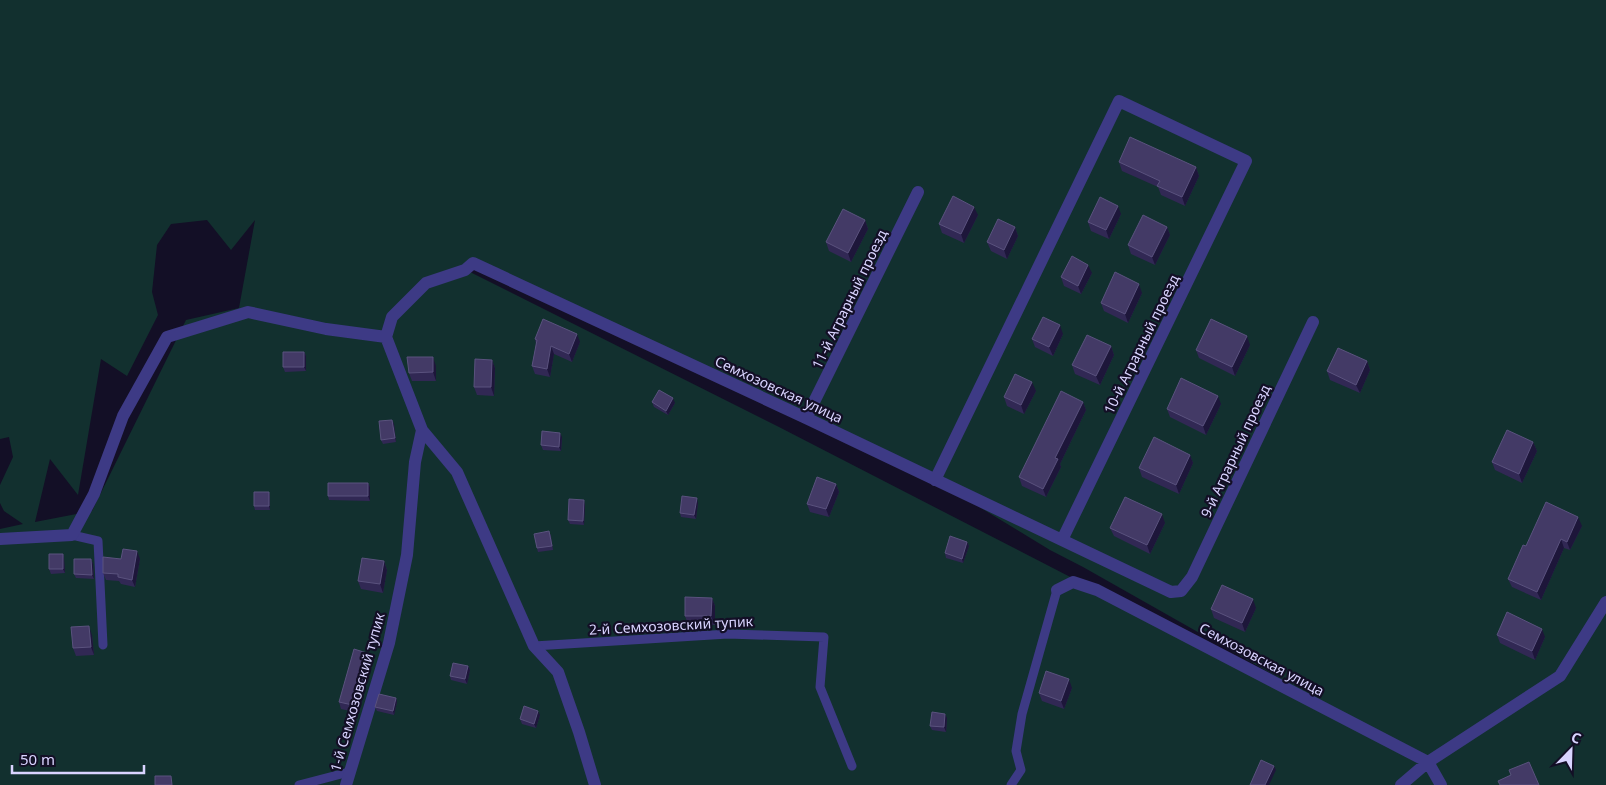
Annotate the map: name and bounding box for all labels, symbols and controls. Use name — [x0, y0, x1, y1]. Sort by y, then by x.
street label: 11-й Аграрный проезд — [807, 226, 891, 372]
street label: 10-й Аграрный проезд — [1099, 271, 1183, 417]
street label: Семхозовская улица — [712, 351, 846, 427]
street label: 9-й Аграрный проезд — [1196, 381, 1274, 521]
street label: 1-й Семхозовский тупик — [325, 610, 389, 774]
street label: 2-й Семхозовский тупик — [589, 611, 754, 639]
street label: Семхозовская улица — [1196, 618, 1328, 700]
north arrow — [1546, 725, 1596, 775]
text: С — [1568, 727, 1584, 748]
scale bar — [12, 742, 145, 774]
text: 50 m — [20, 749, 55, 769]

